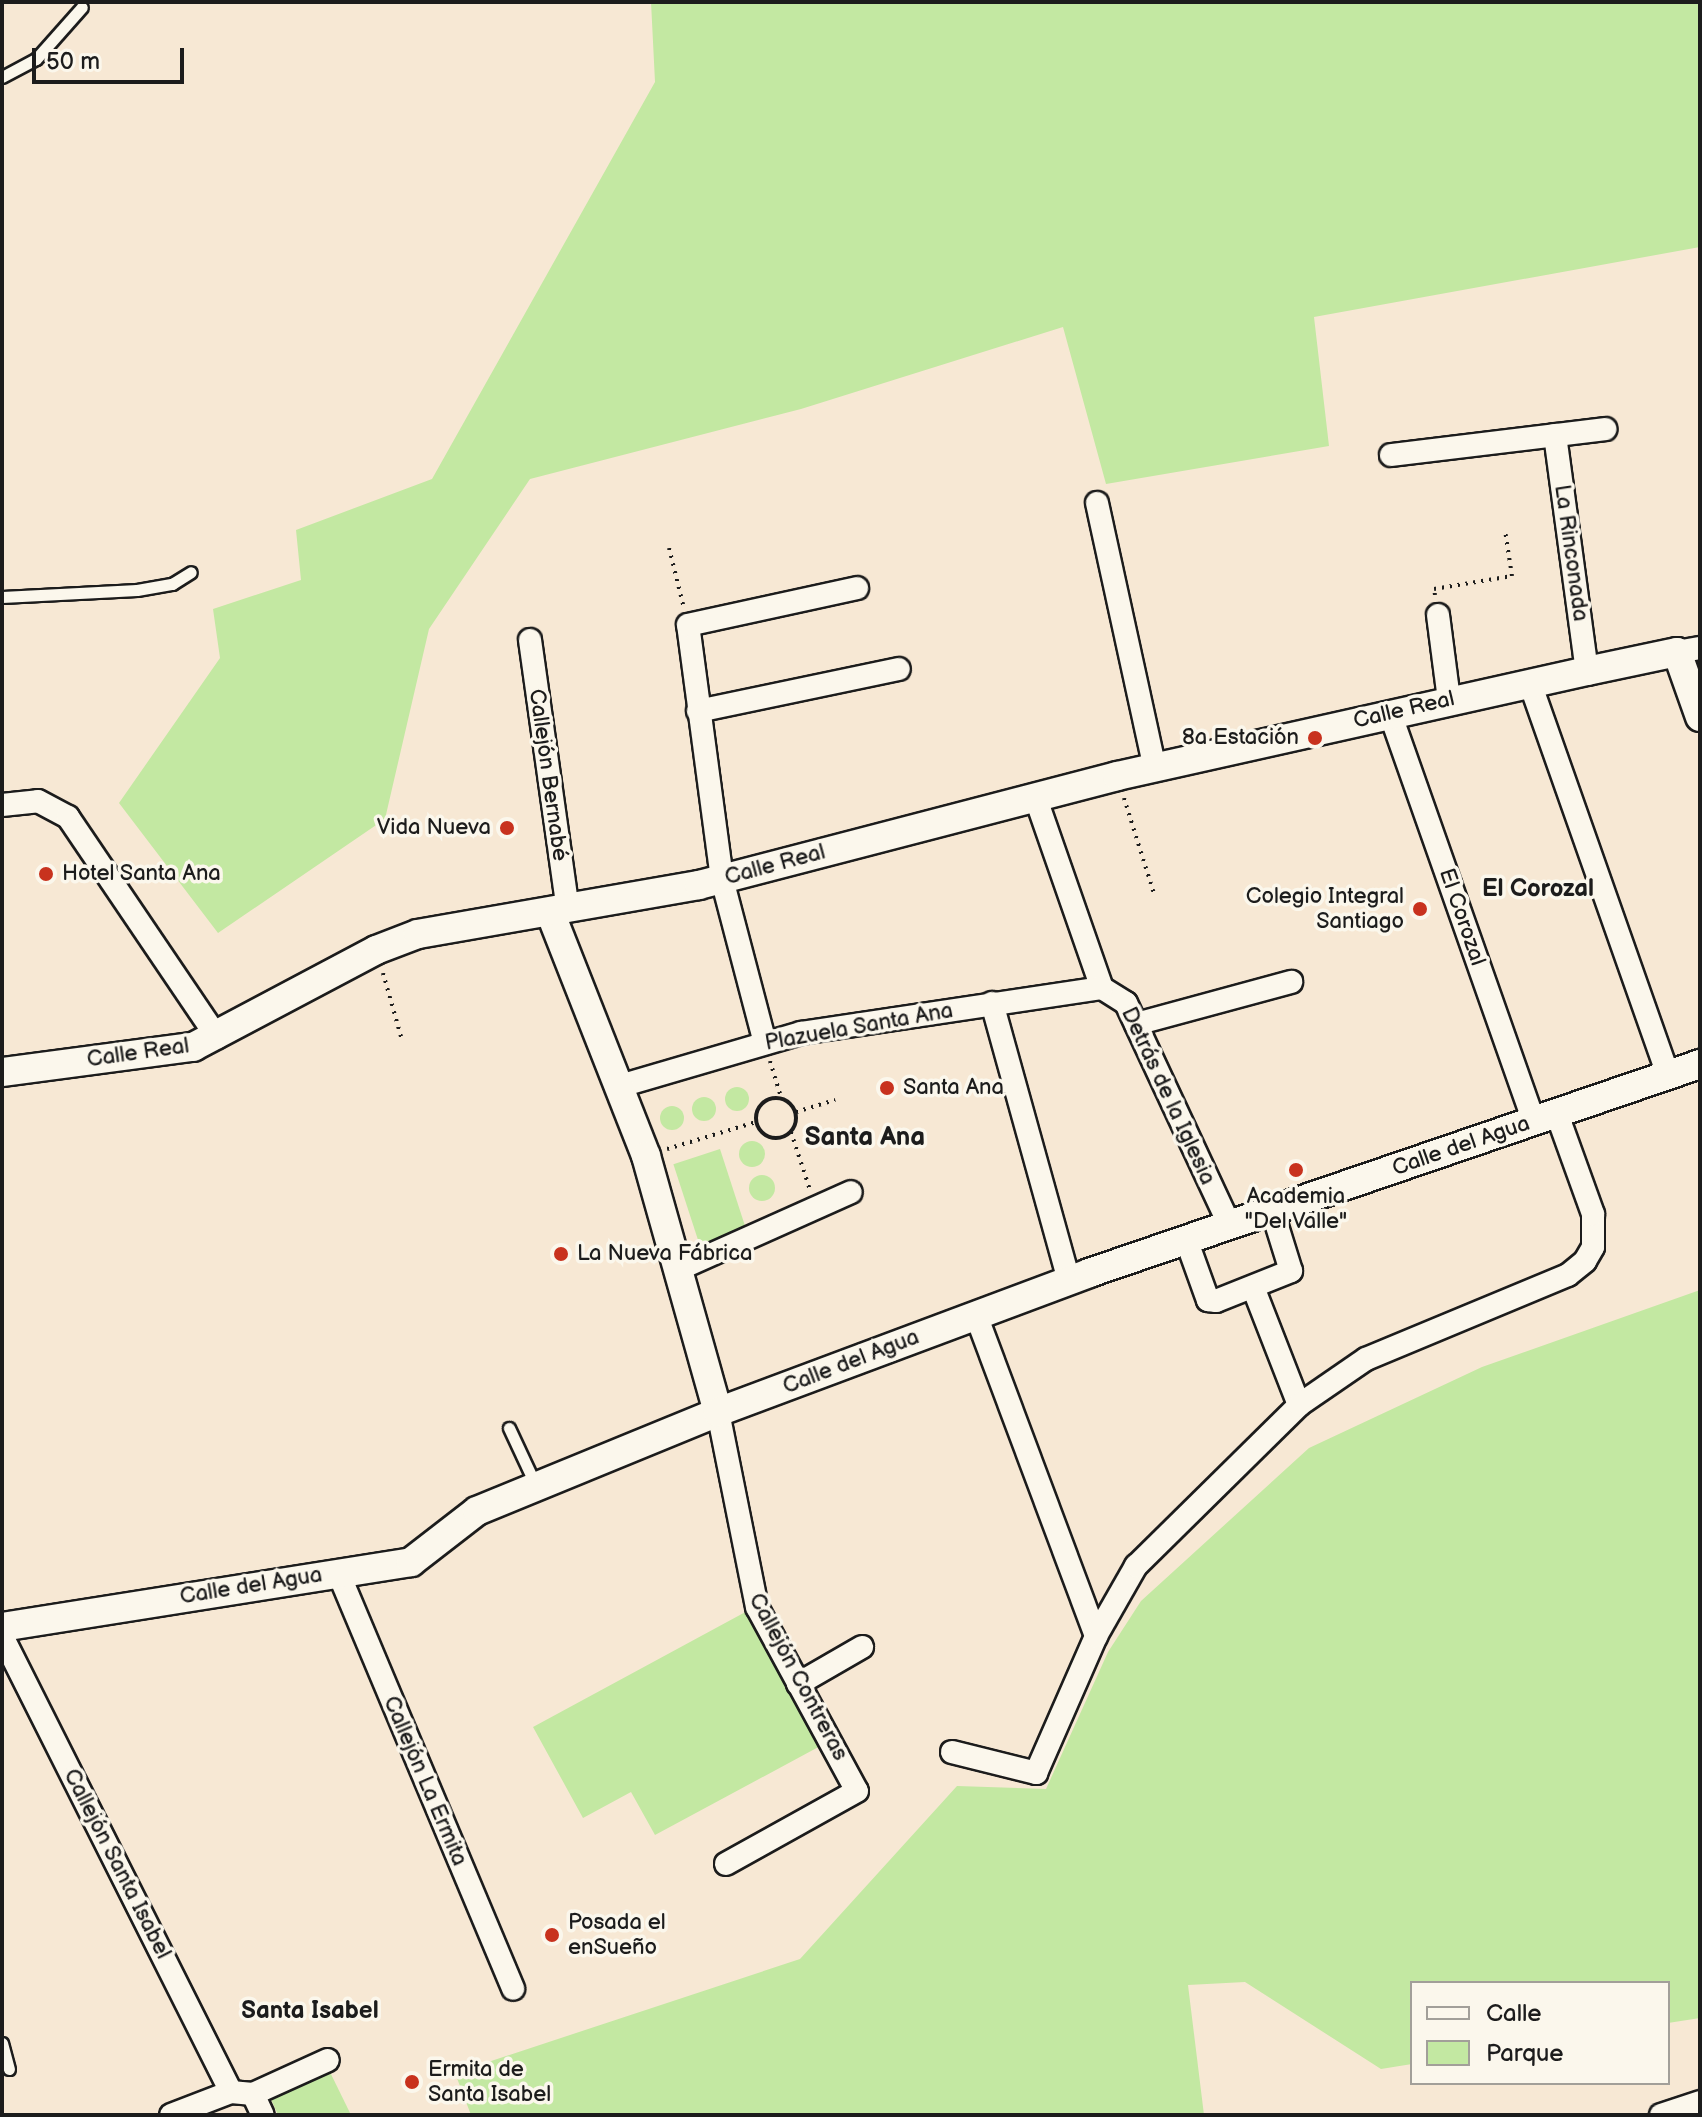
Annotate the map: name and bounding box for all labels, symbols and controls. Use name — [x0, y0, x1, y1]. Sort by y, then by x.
scale bar — [36, 32, 188, 82]
text: 50 m — [46, 47, 100, 76]
street label: La Rinconada — [1548, 483, 1594, 623]
street label: Calle Real — [1351, 686, 1457, 734]
street label: Callejón Bernabé — [523, 687, 573, 863]
place label: 8a Estación — [1182, 725, 1299, 751]
marker: 8a Estación — [1306, 729, 1324, 747]
place label: Vida Nueva — [377, 815, 491, 841]
marker: Vida Nueva — [498, 819, 516, 837]
street label: Calle Real — [722, 839, 828, 891]
place label: Hotel Santa Ana — [62, 861, 221, 887]
marker: Hotel Santa Ana — [37, 865, 55, 883]
street label: El Corozal — [1433, 865, 1491, 969]
district label: El Corozal — [1482, 875, 1594, 903]
place label: Colegio Integral Santiago — [1246, 883, 1404, 934]
marker: Colegio Integral Santiago — [1411, 900, 1429, 918]
street label: Plazuela Santa Ana — [763, 997, 955, 1057]
street label: Detrás de la Iglesia — [1115, 1003, 1221, 1189]
street label: Calle Real — [85, 1033, 191, 1073]
place label: Santa Ana — [903, 1075, 1004, 1101]
marker: Santa Ana — [878, 1079, 896, 1097]
street label: Calle del Agua — [1389, 1110, 1533, 1182]
district label: Santa Ana — [805, 1122, 925, 1154]
marker: Academia "Del Valle" — [1287, 1161, 1305, 1179]
place label: Academia "Del Valle" — [1244, 1183, 1348, 1234]
place label: La Nueva Fábrica — [577, 1241, 752, 1267]
marker: La Nueva Fábrica — [552, 1245, 570, 1263]
street label: Calle del Agua — [779, 1324, 923, 1400]
street label: Calle del Agua — [178, 1562, 324, 1610]
street label: Callejón Contreras — [743, 1589, 853, 1765]
street label: Callejón La Ermita — [377, 1692, 473, 1870]
street label: Callejón Santa Isabel — [58, 1764, 176, 1964]
place label: Posada el enSueño — [568, 1909, 666, 1960]
marker: Posada el enSueño — [543, 1926, 561, 1944]
legend — [1410, 1981, 1670, 2085]
district label: Santa Isabel — [241, 1997, 379, 2025]
text: Calle — [1486, 1999, 1541, 2028]
text: Parque — [1486, 2039, 1564, 2068]
place label: Ermita de Santa Isabel — [428, 2056, 551, 2108]
marker: Ermita de Santa Isabel — [403, 2073, 421, 2091]

